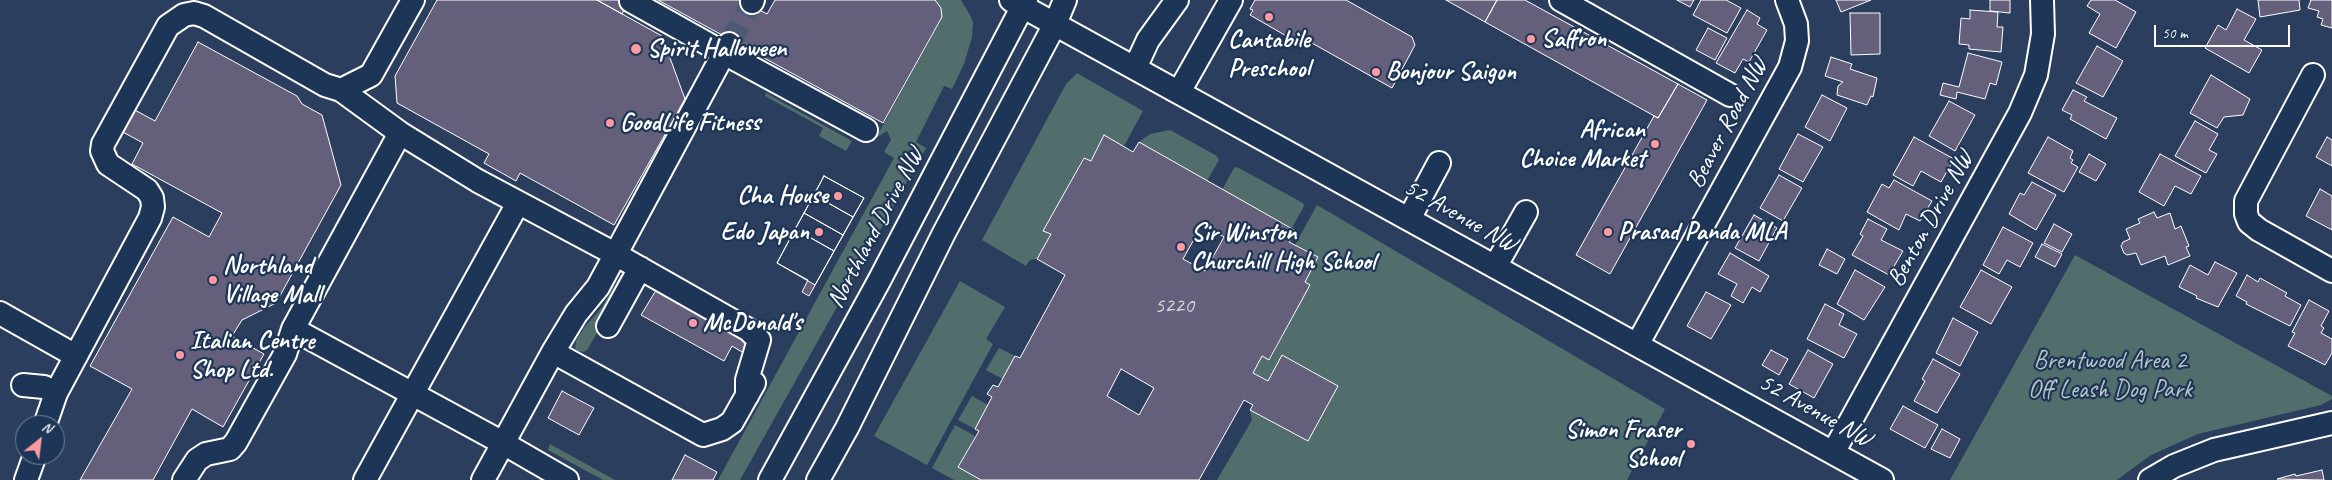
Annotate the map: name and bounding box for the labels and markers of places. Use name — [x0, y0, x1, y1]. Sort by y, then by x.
marker: Cantabile Preschool — [1263, 11, 1275, 23]
place label: Saffron — [1541, 24, 1606, 54]
place label: Cantabile Preschool — [1228, 25, 1310, 84]
marker: Saffron — [1525, 33, 1537, 45]
place label: Spirit Halloween — [647, 34, 786, 64]
marker: Spirit Halloween — [629, 42, 643, 56]
place label: Bonjour Saigon — [1386, 57, 1516, 87]
marker: Bonjour Saigon — [1370, 66, 1382, 78]
place label: GoodLife Fitness — [620, 108, 760, 138]
place label: African Choice Market — [1520, 115, 1645, 174]
marker: GoodLife Fitness — [604, 117, 616, 129]
marker: African Choice Market — [1649, 138, 1661, 150]
place label: Cha House — [737, 181, 828, 211]
marker: Cha House — [832, 190, 844, 202]
place label: Edo Japan — [721, 217, 809, 247]
place label: Prasad Panda MLA — [1618, 217, 1786, 247]
place label: Sir Winston Churchill High School — [1191, 218, 1376, 277]
marker: Edo Japan — [813, 226, 825, 238]
marker: Prasad Panda MLA — [1602, 226, 1614, 238]
marker: Sir Winston Churchill High School — [1175, 241, 1187, 253]
place label: Northland Village Mall — [223, 251, 321, 310]
marker: Northland Village Mall — [207, 274, 219, 286]
place label: McDonald's — [703, 308, 802, 338]
marker: McDonald's — [687, 317, 699, 329]
place label: Italian Centre Shop Ltd. — [190, 326, 315, 385]
marker: Italian Centre Shop Ltd. — [174, 349, 186, 361]
place label: Simon Fraser School — [1565, 415, 1681, 474]
marker: Simon Fraser School — [1685, 438, 1697, 450]

